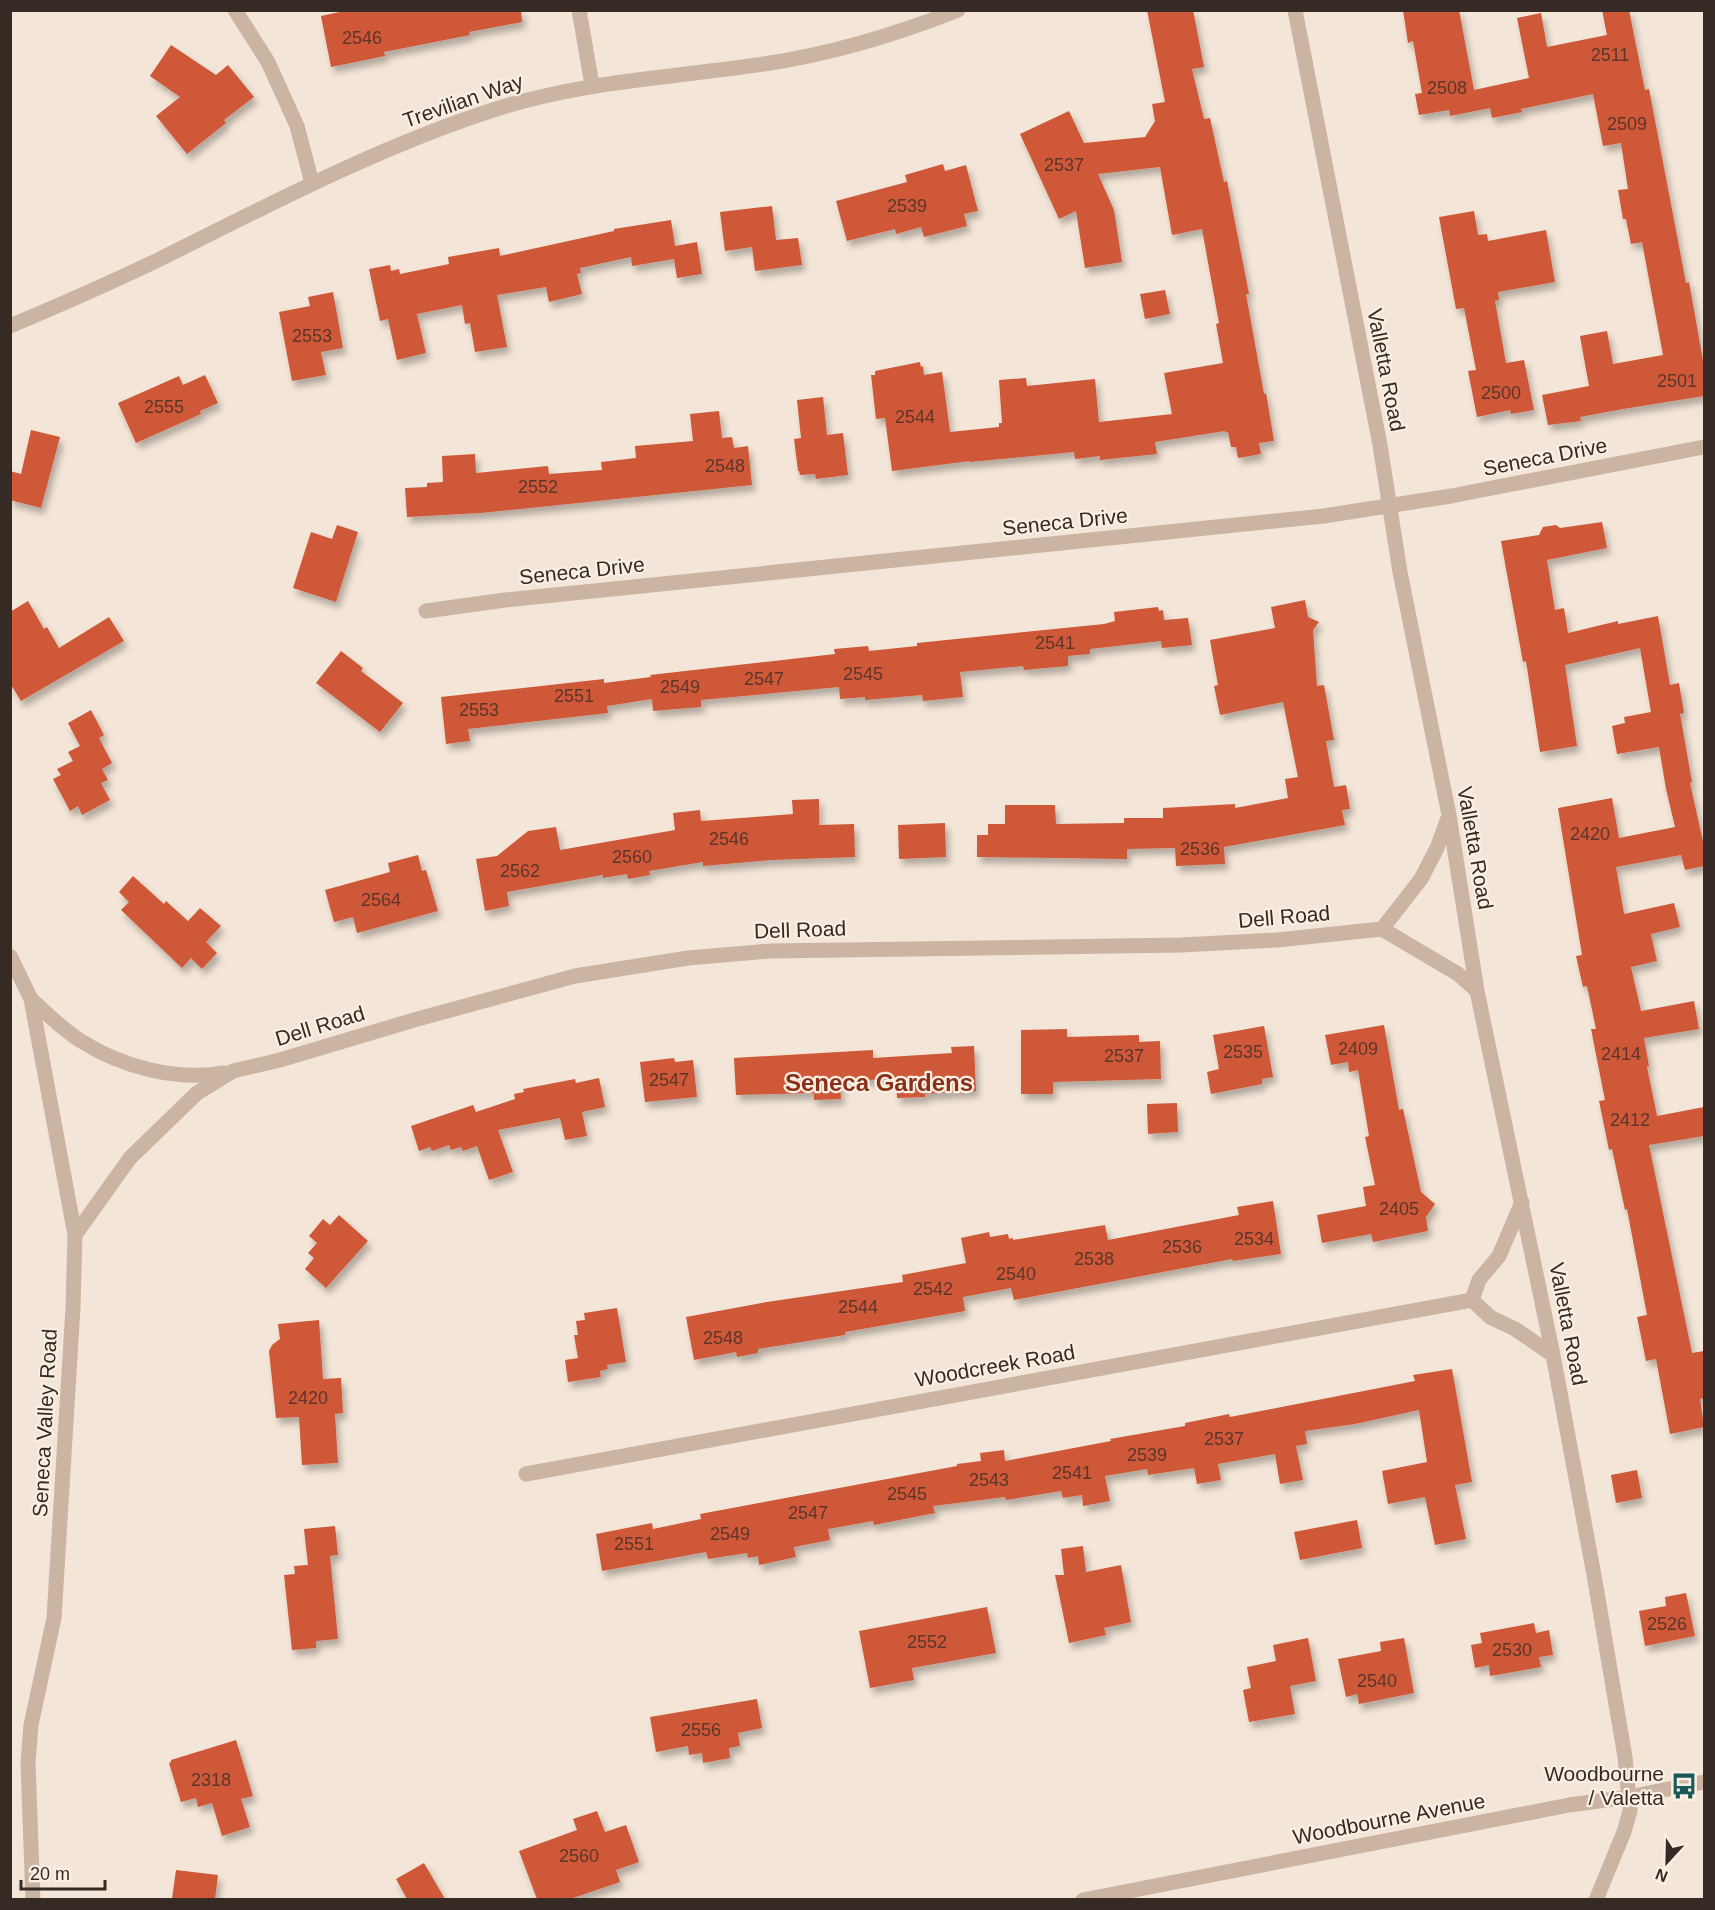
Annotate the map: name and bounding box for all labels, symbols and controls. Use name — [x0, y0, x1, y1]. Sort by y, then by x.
house number: 2546 — [342, 28, 382, 48]
house number: 2511 — [1591, 45, 1629, 65]
street label: Trevilian Way — [400, 69, 526, 132]
house number: 2508 — [1427, 78, 1467, 98]
house number: 2509 — [1607, 114, 1647, 134]
house number: 2537 — [1044, 155, 1084, 175]
house number: 2539 — [887, 196, 927, 216]
street label: Valletta Road — [1363, 307, 1410, 433]
house number: 2553 — [292, 326, 332, 346]
house number: 2501 — [1657, 371, 1697, 391]
house number: 2500 — [1481, 383, 1521, 403]
house number: 2555 — [144, 397, 184, 417]
house number: 2544 — [895, 407, 935, 427]
street label: Seneca Drive — [1481, 433, 1609, 480]
house number: 2548 — [705, 456, 745, 476]
house number: 2552 — [518, 477, 558, 497]
street label: Seneca Drive — [1001, 503, 1129, 540]
street label: Seneca Drive — [518, 552, 646, 589]
house number: 2541 — [1035, 633, 1075, 653]
house number: 2545 — [843, 664, 883, 684]
house number: 2547 — [744, 669, 784, 689]
house number: 2549 — [660, 677, 700, 697]
house number: 2551 — [554, 686, 594, 706]
house number: 2553 — [459, 700, 499, 720]
street label: Valletta Road — [1453, 785, 1498, 911]
house number: 2420 — [1570, 824, 1610, 844]
house number: 2546 — [709, 829, 749, 849]
house number: 2536 — [1180, 839, 1220, 859]
house number: 2560 — [612, 847, 652, 867]
house number: 2562 — [500, 861, 540, 881]
house number: 2564 — [361, 890, 401, 910]
street label: Dell Road — [1237, 901, 1331, 932]
street label: Dell Road — [753, 916, 846, 943]
street label: Dell Road — [272, 1001, 367, 1050]
house number: 2409 — [1338, 1039, 1378, 1059]
house number: 2535 — [1223, 1042, 1263, 1062]
house number: 2414 — [1601, 1044, 1641, 1064]
house number: 2537 — [1104, 1046, 1144, 1066]
district label: Seneca Gardens — [785, 1069, 973, 1096]
house number: 2547 — [649, 1070, 689, 1090]
house number: 2412 — [1610, 1110, 1650, 1130]
house number: 2405 — [1379, 1199, 1419, 1219]
house number: 2534 — [1234, 1229, 1274, 1249]
house number: 2536 — [1162, 1237, 1202, 1257]
house number: 2538 — [1074, 1249, 1114, 1269]
street label: Valletta Road — [1545, 1261, 1592, 1387]
house number: 2540 — [996, 1264, 1036, 1284]
house number: 2542 — [913, 1279, 953, 1299]
house number: 2544 — [838, 1297, 878, 1317]
street label: Seneca Valley Road — [28, 1328, 61, 1518]
house number: 2548 — [703, 1328, 743, 1348]
street label: Woodcreek Road — [913, 1340, 1077, 1391]
house number: 2420 — [288, 1388, 328, 1408]
house number: 2537 — [1204, 1429, 1244, 1449]
house number: 2539 — [1127, 1445, 1167, 1465]
house number: 2541 — [1052, 1463, 1092, 1483]
house number: 2543 — [969, 1470, 1009, 1490]
house number: 2545 — [887, 1484, 927, 1504]
house number: 2547 — [788, 1503, 828, 1523]
house number: 2549 — [710, 1524, 750, 1544]
house number: 2551 — [614, 1534, 654, 1554]
house number: 2526 — [1647, 1614, 1687, 1634]
house number: 2552 — [907, 1632, 947, 1652]
house number: 2530 — [1492, 1640, 1532, 1660]
house number: 2540 — [1357, 1671, 1397, 1691]
house number: 2556 — [681, 1720, 721, 1740]
place label: Woodbourne / Valetta — [1544, 1762, 1664, 1809]
house number: 2318 — [191, 1770, 231, 1790]
bus stop icon: Woodbourne / Valetta — [1669, 1771, 1699, 1801]
street label: Woodbourne Avenue — [1291, 1789, 1487, 1848]
north arrow — [1637, 1832, 1697, 1892]
house number: 2560 — [559, 1846, 599, 1866]
scale bar — [21, 1853, 105, 1891]
text: 20 m — [30, 1864, 70, 1884]
text: N — [1653, 1865, 1670, 1885]

